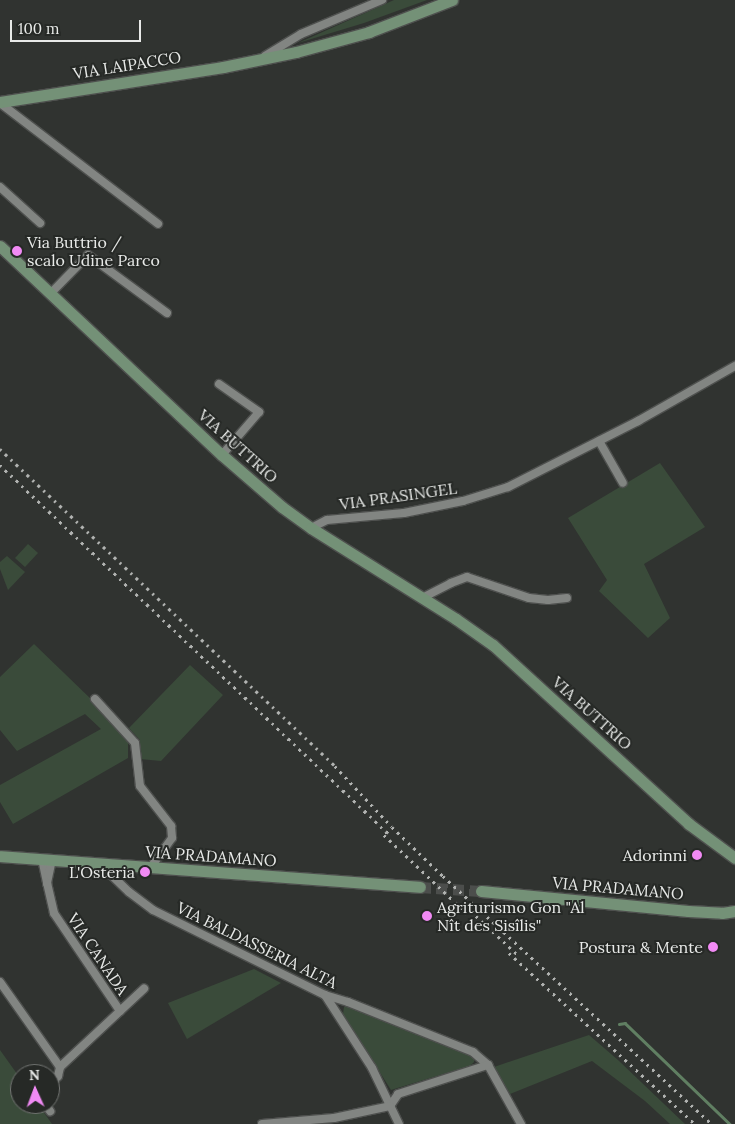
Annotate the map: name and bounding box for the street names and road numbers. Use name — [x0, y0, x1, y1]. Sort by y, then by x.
street label: VIA LAIPACCO — [72, 47, 182, 83]
street label: VIA BUTTRIO — [194, 405, 282, 487]
street label: VIA PRASINGEL — [338, 478, 458, 514]
street label: VIA BUTTRIO — [548, 672, 636, 754]
street label: VIA PRADAMANO — [145, 842, 277, 870]
street label: VIA PRADAMANO — [552, 873, 684, 903]
street label: VIA BALDASSERIA ALTA — [174, 898, 340, 992]
street label: VIA CANADA — [63, 909, 133, 999]

